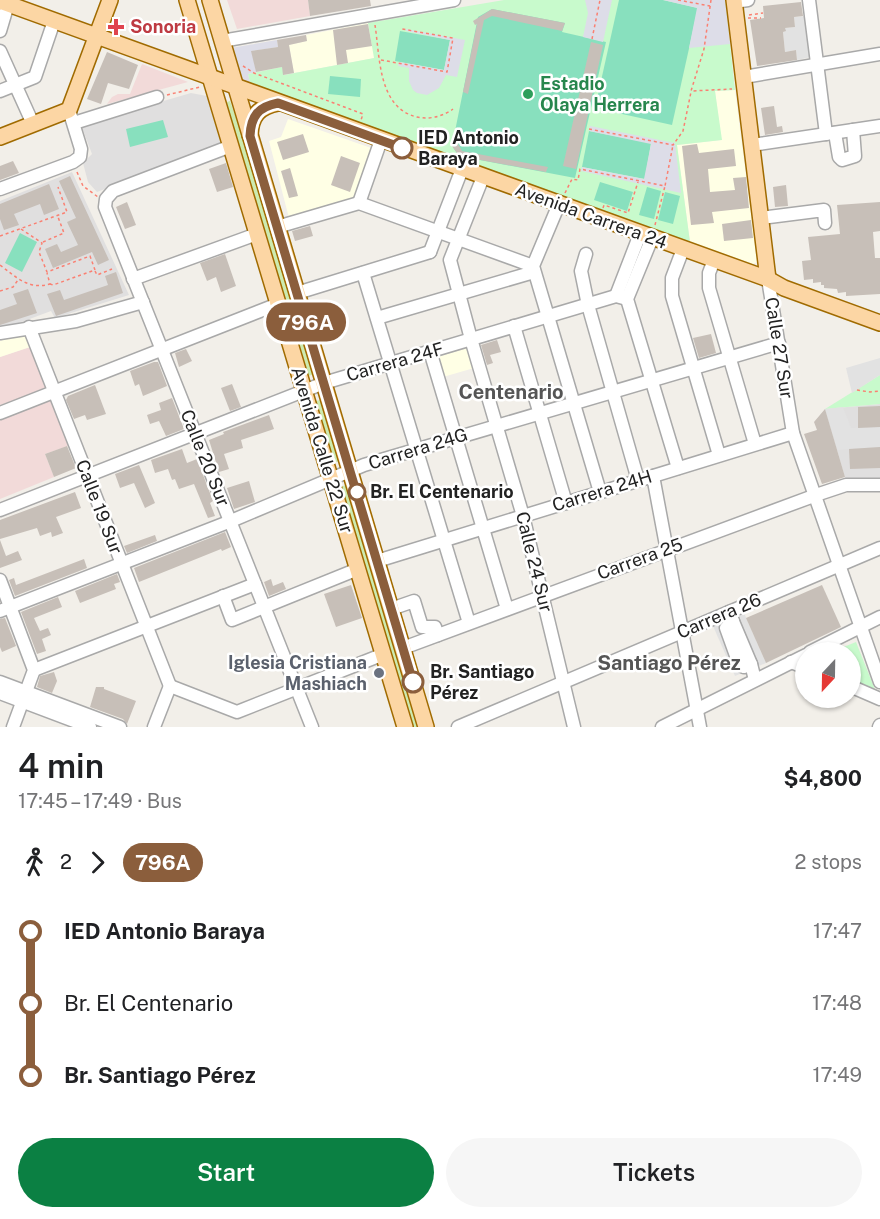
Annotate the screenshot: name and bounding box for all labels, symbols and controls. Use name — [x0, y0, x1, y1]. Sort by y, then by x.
place label: Sonoria — [130, 16, 196, 37]
marker: Sonoria — [107, 18, 125, 36]
place label: Estadio Olaya Herrera — [540, 73, 660, 115]
marker: Estadio Olaya Herrera — [521, 87, 535, 101]
place label: IED Antonio Baraya — [418, 127, 519, 169]
marker: IED Antonio Baraya — [391, 137, 413, 159]
street label: Avenida Carrera 24 — [512, 178, 670, 253]
street label: Calle 27 Sur — [761, 296, 798, 400]
line badge: 796A — [264, 302, 348, 342]
text: 796A — [278, 310, 334, 335]
street label: Carrera 24F — [344, 338, 446, 385]
street label: Avenida Calle 22 Sur — [287, 364, 358, 536]
district label: Centenario — [458, 380, 564, 404]
street label: Calle 20 Sur — [177, 406, 234, 509]
street label: Carrera 24G — [366, 423, 470, 474]
street label: Calle 19 Sur — [72, 457, 127, 557]
street label: Carrera 24H — [549, 465, 654, 516]
place label: Br. El Centenario — [370, 481, 514, 502]
marker: Br. El Centenario — [348, 483, 366, 501]
street label: Calle 24 Sur — [512, 509, 557, 614]
street label: Carrera 25 — [594, 533, 686, 584]
street label: Carrera 26 — [674, 588, 764, 643]
north arrow — [795, 642, 861, 708]
map controls — [795, 642, 861, 708]
district label: Santiago Pérez — [597, 651, 741, 675]
place label: Iglesia Cristiana Mashiach — [228, 652, 367, 694]
place label: Br. Santiago Pérez — [430, 661, 534, 703]
marker: Iglesia Cristiana Mashiach — [372, 666, 386, 680]
marker: Br. Santiago Pérez — [402, 671, 424, 693]
text: 4 min — [18, 747, 104, 785]
text: $4,800 — [784, 765, 862, 791]
text: 17:45 – 17:49 · Bus — [18, 789, 182, 813]
icon: walk — [18, 846, 51, 879]
icon: forward — [81, 846, 114, 879]
text: 2 — [60, 850, 72, 874]
text: 796A — [135, 850, 191, 875]
text: 2 stops — [795, 850, 862, 874]
text: IED Antonio Baraya — [64, 918, 265, 944]
text: 17:47 — [813, 919, 862, 943]
text: Br. El Centenario — [64, 990, 233, 1016]
text: 17:48 — [812, 991, 862, 1015]
text: Br. Santiago Pérez — [64, 1062, 256, 1088]
text: 17:49 — [812, 1063, 862, 1087]
button: Start — [18, 1138, 434, 1207]
button: Tickets — [446, 1138, 862, 1207]

